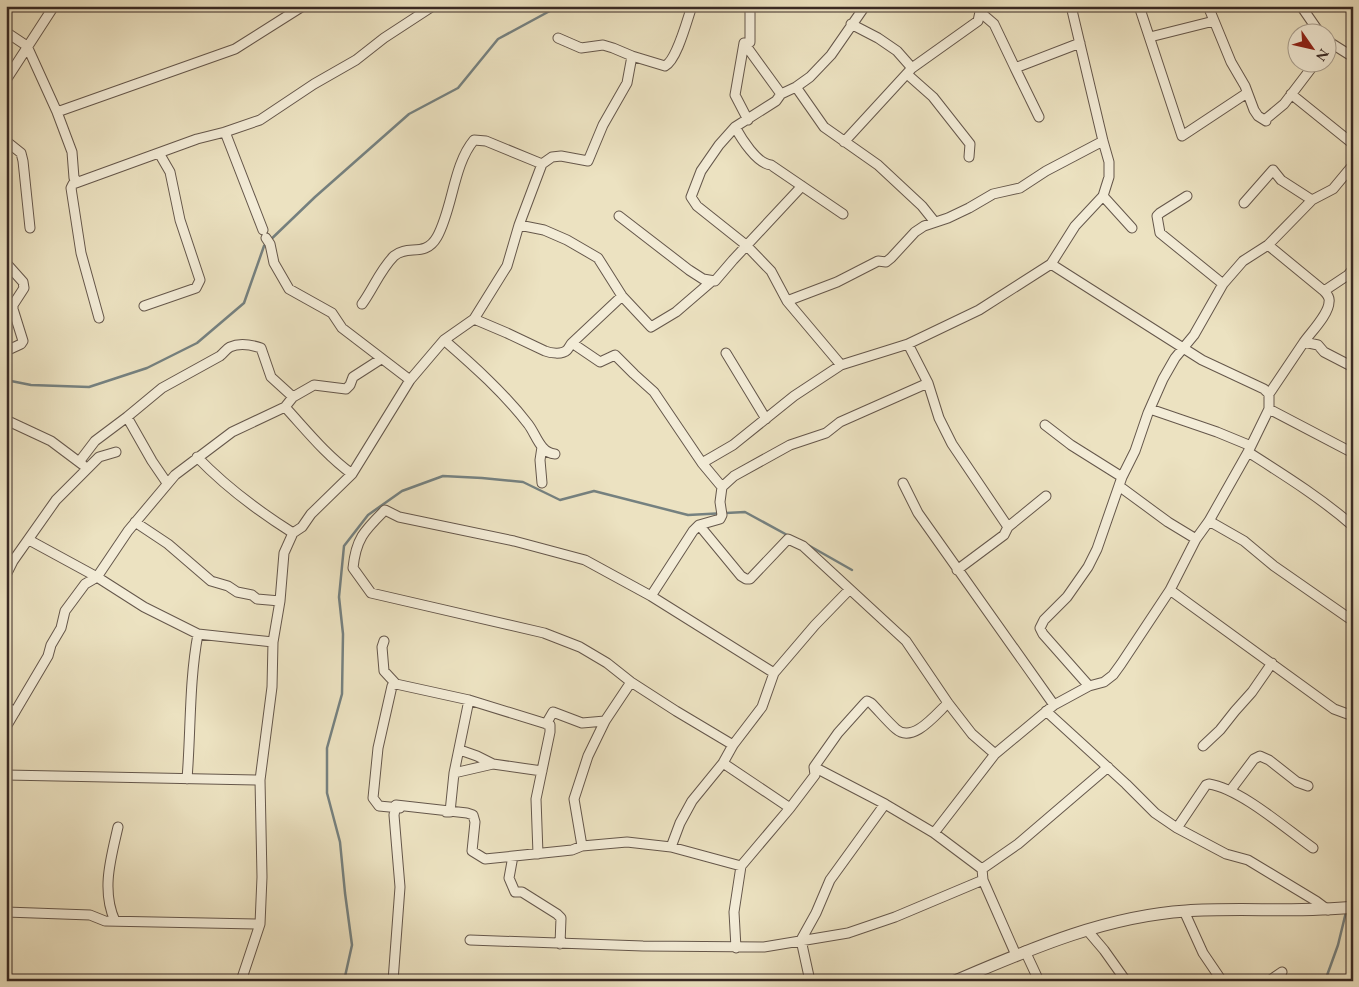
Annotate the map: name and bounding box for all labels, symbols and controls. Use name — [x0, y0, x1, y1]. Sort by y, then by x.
north arrow — [1286, 22, 1336, 72]
text: N — [1312, 46, 1333, 66]

